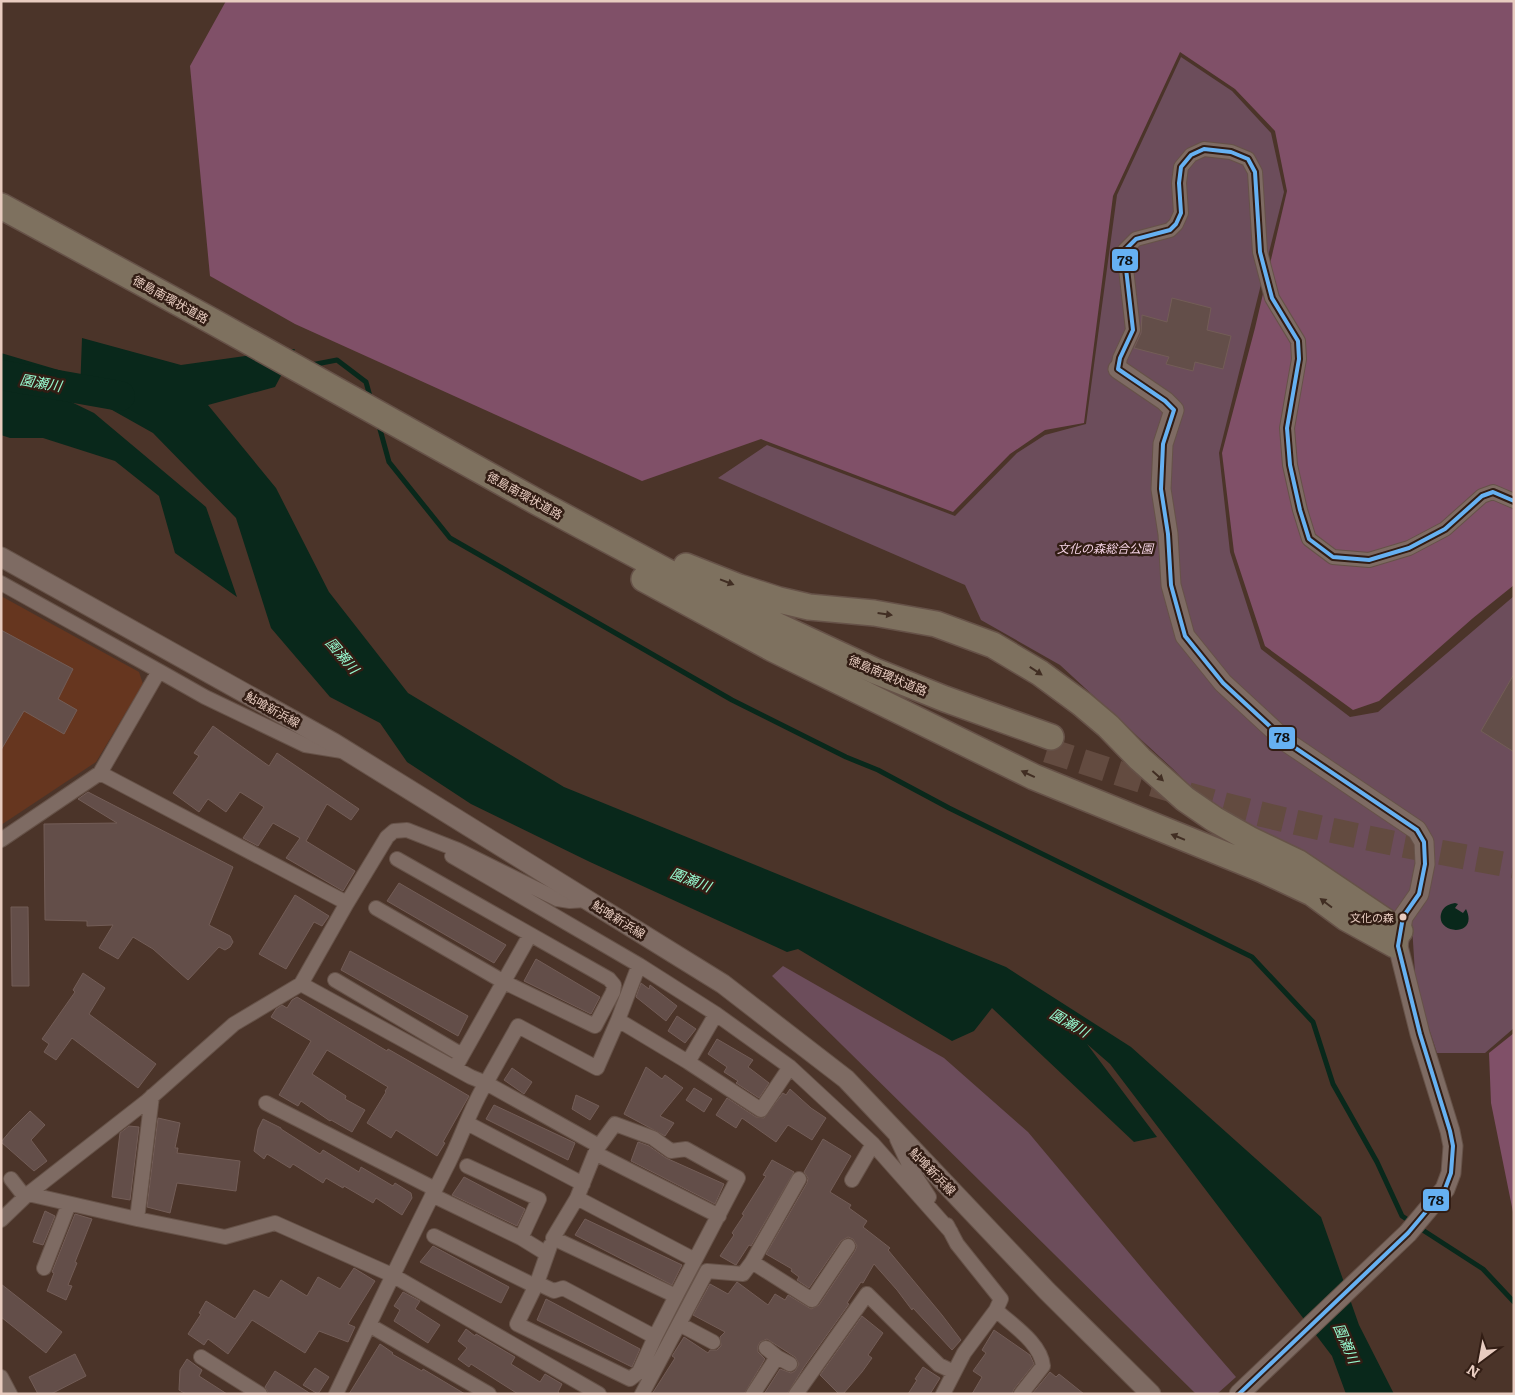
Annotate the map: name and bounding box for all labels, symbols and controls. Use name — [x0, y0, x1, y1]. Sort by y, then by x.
line badge: 78 — [1111, 248, 1139, 272]
text: 78 — [1117, 249, 1133, 269]
street label: 徳島南環状道路 — [130, 271, 212, 327]
water label: 園瀬川 — [19, 369, 65, 396]
street label: 徳島南環状道路 — [484, 467, 566, 523]
park label: 文化の森総合公園 — [1057, 539, 1155, 557]
one-way arrow — [719, 579, 734, 586]
one-way arrow — [877, 611, 893, 619]
water label: 園瀬川 — [322, 633, 366, 679]
street label: 徳島南環状道路 — [846, 650, 930, 700]
one-way arrow — [1029, 666, 1042, 675]
street label: 鮎喰新浜線 — [242, 687, 304, 731]
line badge: 78 — [1268, 726, 1296, 750]
text: 78 — [1274, 726, 1290, 746]
one-way arrow — [1021, 770, 1035, 778]
one-way arrow — [1152, 771, 1165, 782]
one-way arrow — [1170, 833, 1185, 841]
water label: 園瀬川 — [668, 862, 716, 897]
street label: 鮎喰新浜線 — [589, 895, 649, 943]
one-way arrow — [1319, 898, 1333, 908]
place label: 文化の森 — [1350, 909, 1394, 925]
marker: 文化の森 — [1398, 912, 1408, 922]
water label: 園瀬川 — [1047, 1003, 1095, 1042]
street label: 鮎喰新浜線 — [906, 1143, 960, 1199]
line badge: 78 — [1422, 1188, 1450, 1212]
text: 78 — [1428, 1189, 1444, 1209]
water label: 園瀬川 — [1330, 1320, 1365, 1368]
north arrow — [1455, 1335, 1505, 1385]
text: N — [1462, 1360, 1483, 1383]

